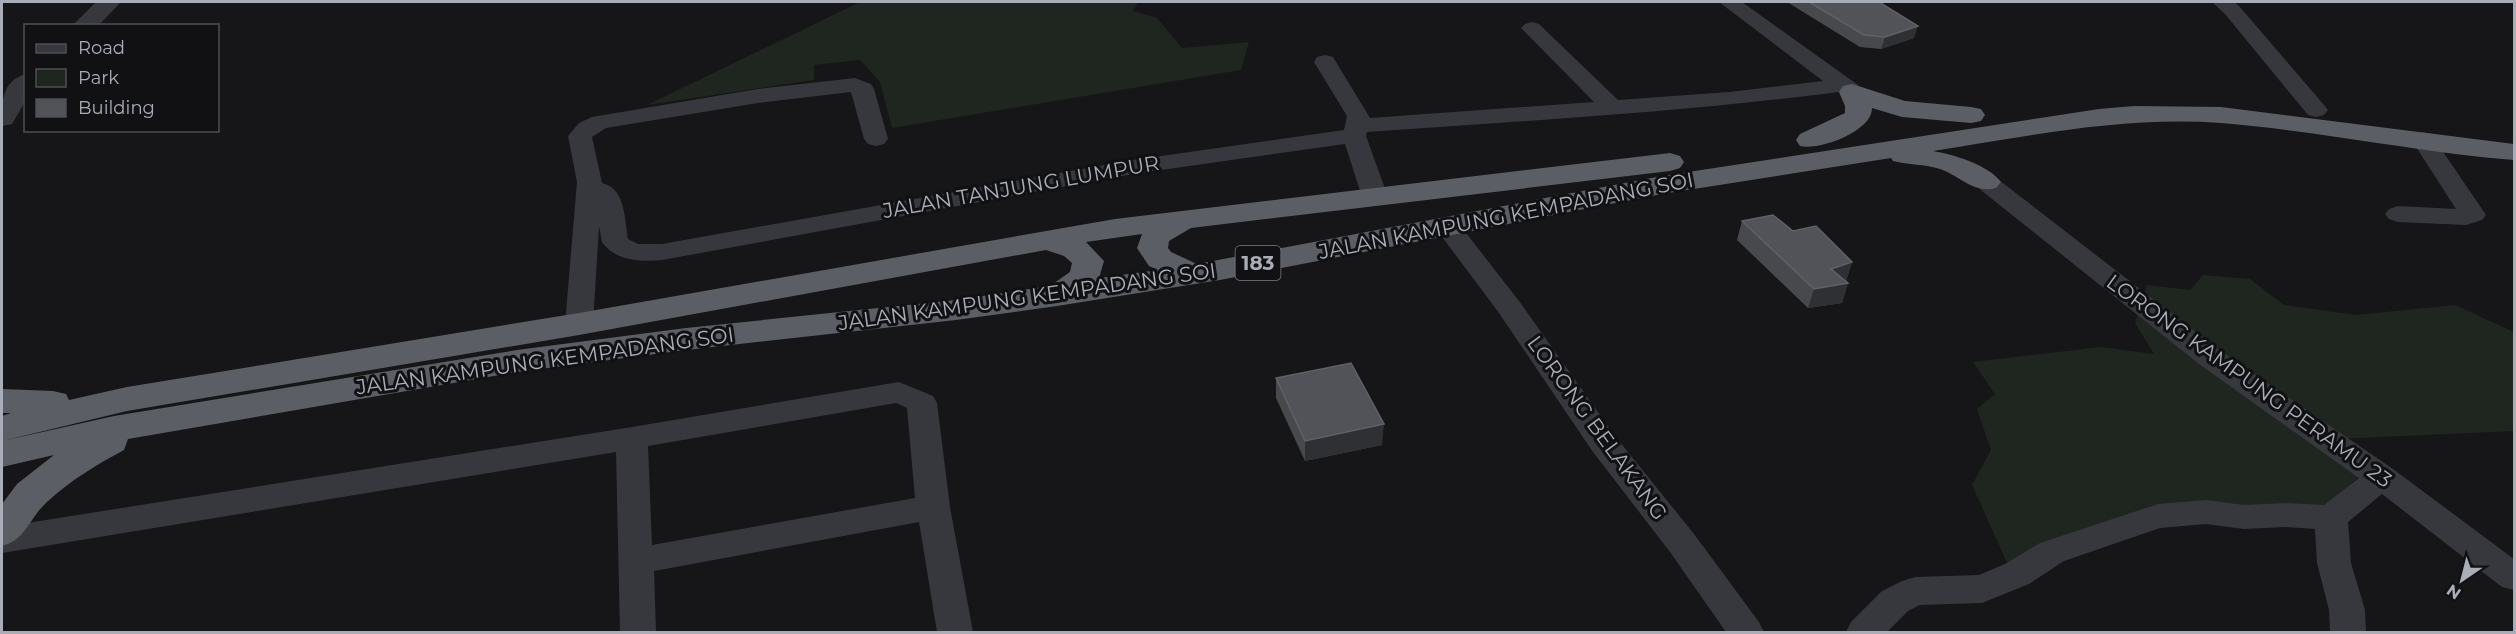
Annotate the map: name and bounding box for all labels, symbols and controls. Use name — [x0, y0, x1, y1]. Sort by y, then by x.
legend — [24, 24, 219, 132]
text: Road — [78, 37, 125, 59]
text: Park — [78, 67, 119, 89]
text: Building — [78, 97, 155, 119]
street label: JALAN TANJUNG LUMPUR — [880, 150, 1161, 223]
street label: JALAN KAMPUNG KEMPADANG SOI — [1315, 167, 1695, 264]
road number: 183 — [1236, 246, 1280, 280]
street label: JALAN KAMPUNG KEMPADANG SOI — [835, 258, 1217, 336]
street label: LORONG KAMPUNG PERAMU 23 — [2102, 269, 2397, 492]
street label: JALAN KAMPUNG KEMPADANG SOI — [353, 322, 735, 400]
street label: LORONG BELAKANG — [1522, 331, 1673, 525]
north arrow — [2432, 550, 2492, 610]
text: N — [2443, 580, 2464, 603]

